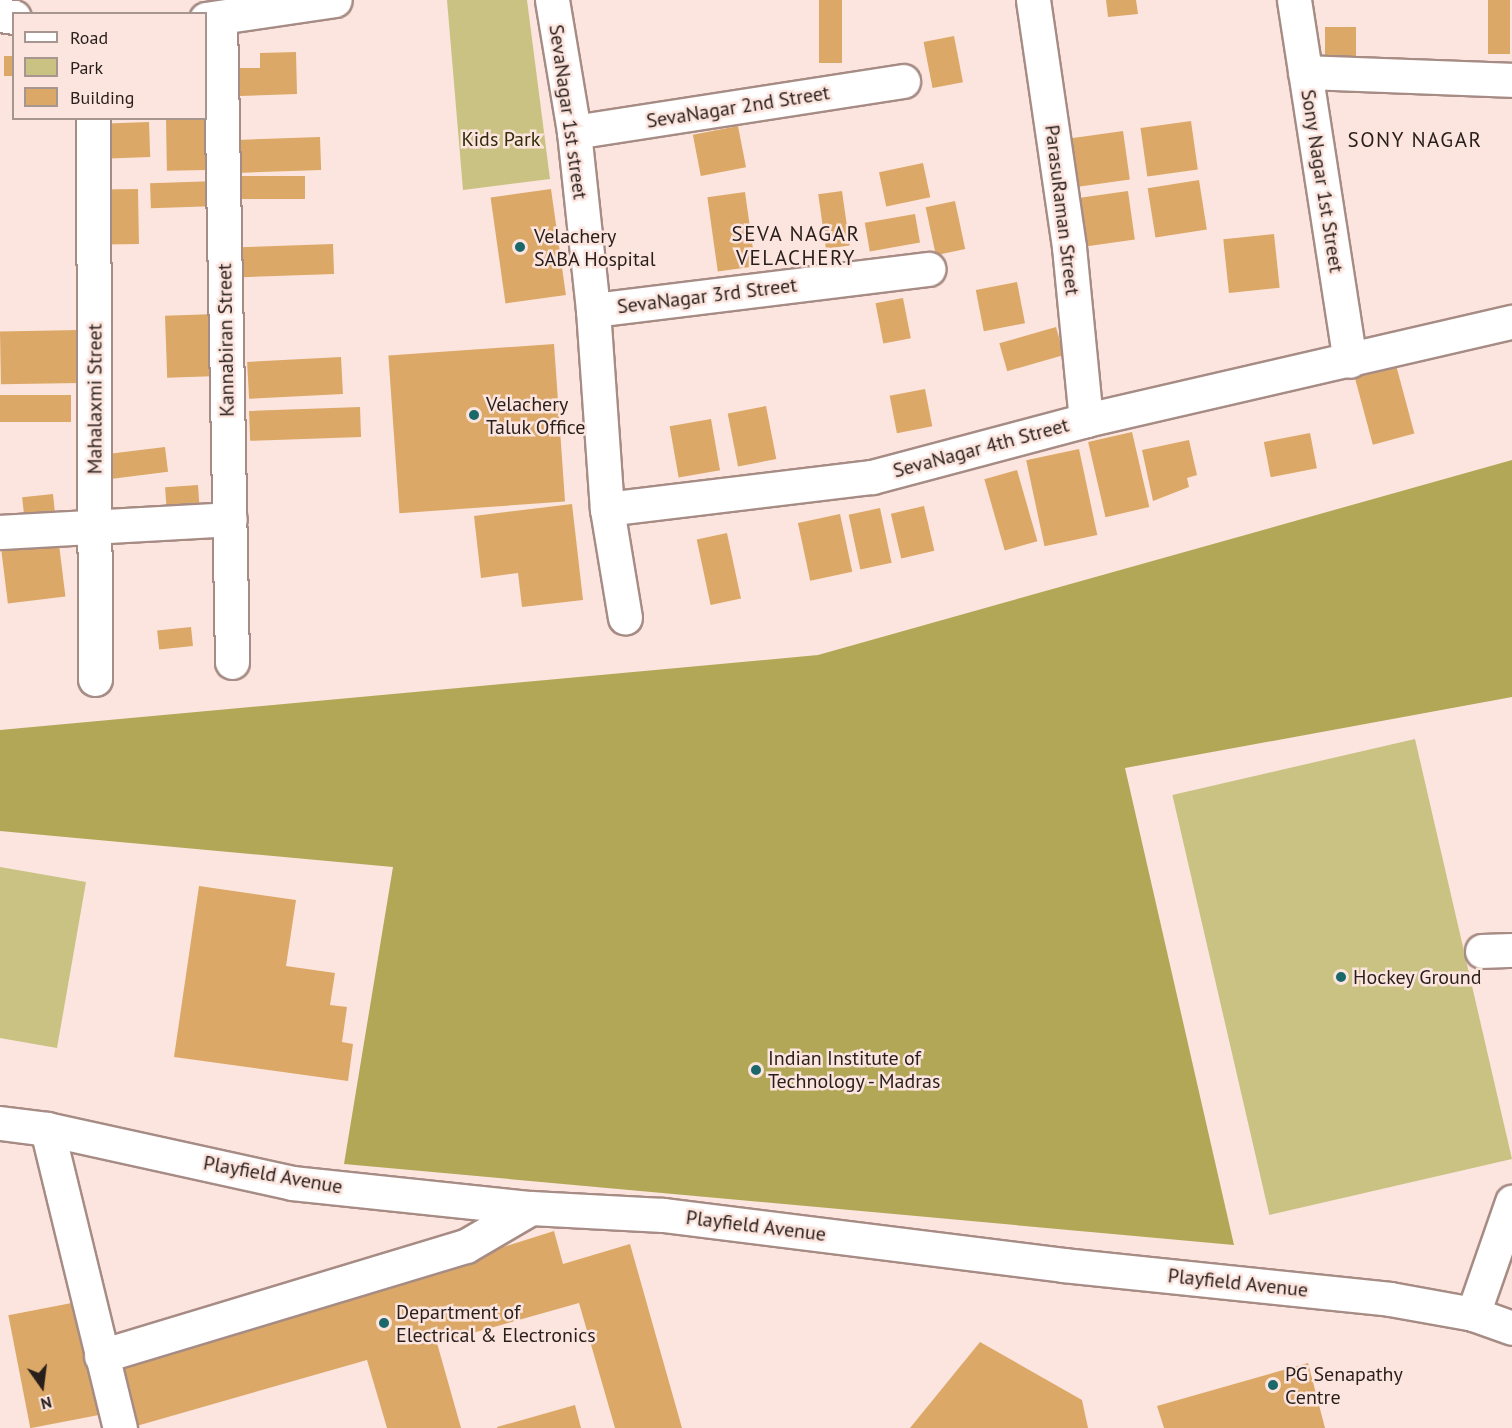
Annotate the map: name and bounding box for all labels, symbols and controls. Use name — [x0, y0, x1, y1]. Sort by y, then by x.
legend — [12, 12, 207, 120]
street label: SevaNagar 1st street — [544, 23, 592, 201]
text: Road — [70, 26, 108, 49]
text: Park — [70, 56, 103, 79]
street label: SevaNagar 2nd Street — [645, 81, 831, 133]
text: Building — [70, 86, 134, 109]
street label: Sony Nagar 1st Street — [1296, 87, 1348, 275]
street label: ParasuRaman Street — [1040, 123, 1084, 297]
park label: Kids Park — [462, 127, 540, 151]
district label: SONY NAGAR — [1347, 127, 1483, 153]
district label: SEVA NAGAR VELACHERY — [731, 221, 861, 271]
place label: Velachery SABA Hospital — [534, 224, 656, 271]
marker: Velachery SABA Hospital — [511, 238, 529, 256]
street label: Kannabiran Street — [213, 263, 239, 417]
street label: SevaNagar 3rd Street — [616, 273, 798, 319]
street label: Mahalaxmi Street — [83, 324, 107, 474]
place label: Velachery Taluk Office — [486, 392, 586, 439]
marker: Velachery Taluk Office — [467, 408, 481, 422]
street label: SevaNagar 4th Street — [890, 413, 1072, 483]
place label: Hockey Ground — [1353, 965, 1482, 989]
marker: Hockey Ground — [1334, 970, 1348, 984]
place label: Indian Institute of Technology - Madras — [768, 1046, 944, 1093]
marker: Indian Institute of Technology - Madras — [749, 1063, 763, 1077]
street label: Playfield Avenue — [201, 1151, 345, 1199]
street label: Playfield Avenue — [684, 1205, 828, 1247]
street label: Playfield Avenue — [1166, 1264, 1310, 1302]
place label: Department of Electrical & Electronics — [396, 1300, 596, 1347]
marker: Department of Electrical & Electronics — [377, 1316, 391, 1330]
north arrow — [12, 1356, 72, 1416]
place label: PG Senapathy Centre — [1285, 1362, 1403, 1409]
marker: PG Senapathy Centre — [1266, 1378, 1280, 1392]
text: N — [39, 1392, 54, 1414]

